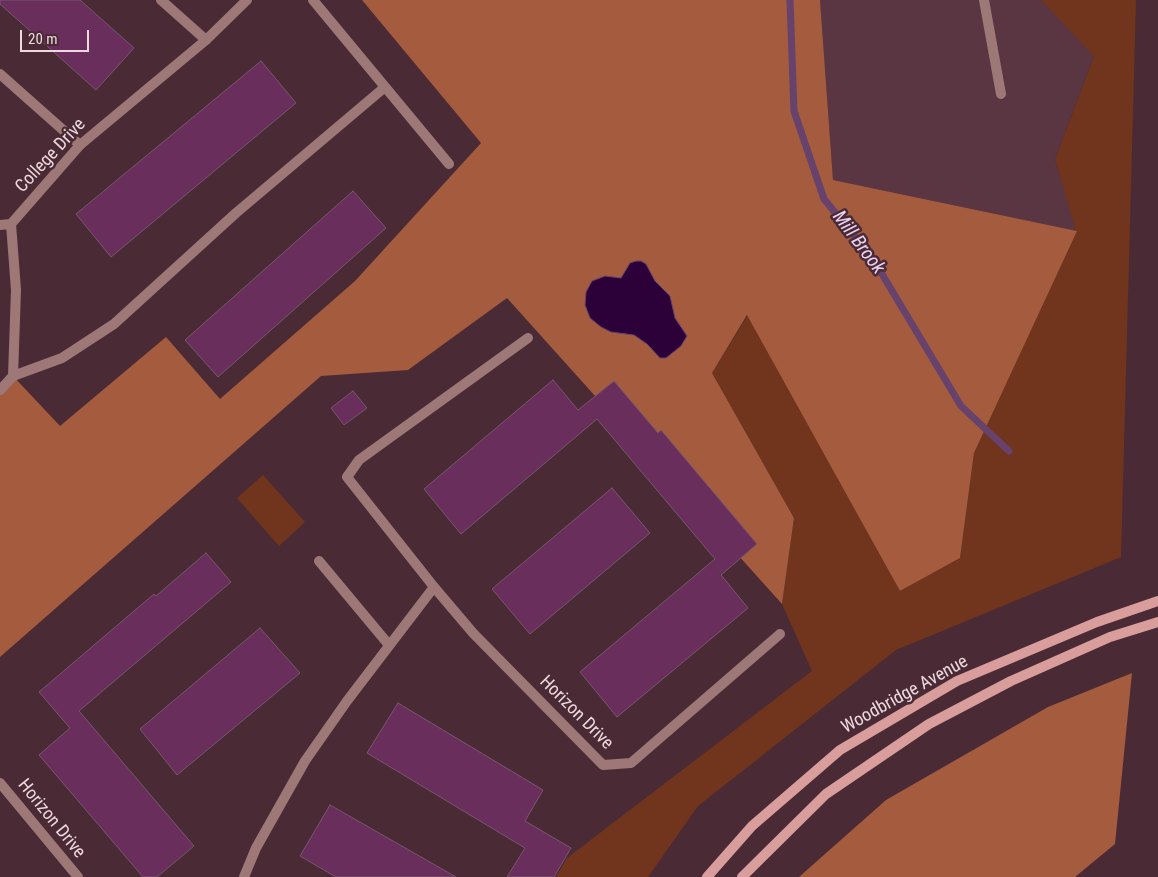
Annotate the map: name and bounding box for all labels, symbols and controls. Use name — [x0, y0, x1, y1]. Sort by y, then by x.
scale bar — [22, 20, 91, 52]
text: 20 m — [28, 30, 58, 48]
street label: College Drive — [11, 115, 91, 197]
water label: Mill Brook — [827, 207, 889, 279]
street label: Woodbridge Avenue — [838, 651, 972, 739]
street label: Horizon Drive — [535, 672, 617, 754]
street label: Horizon Drive — [13, 775, 89, 863]

